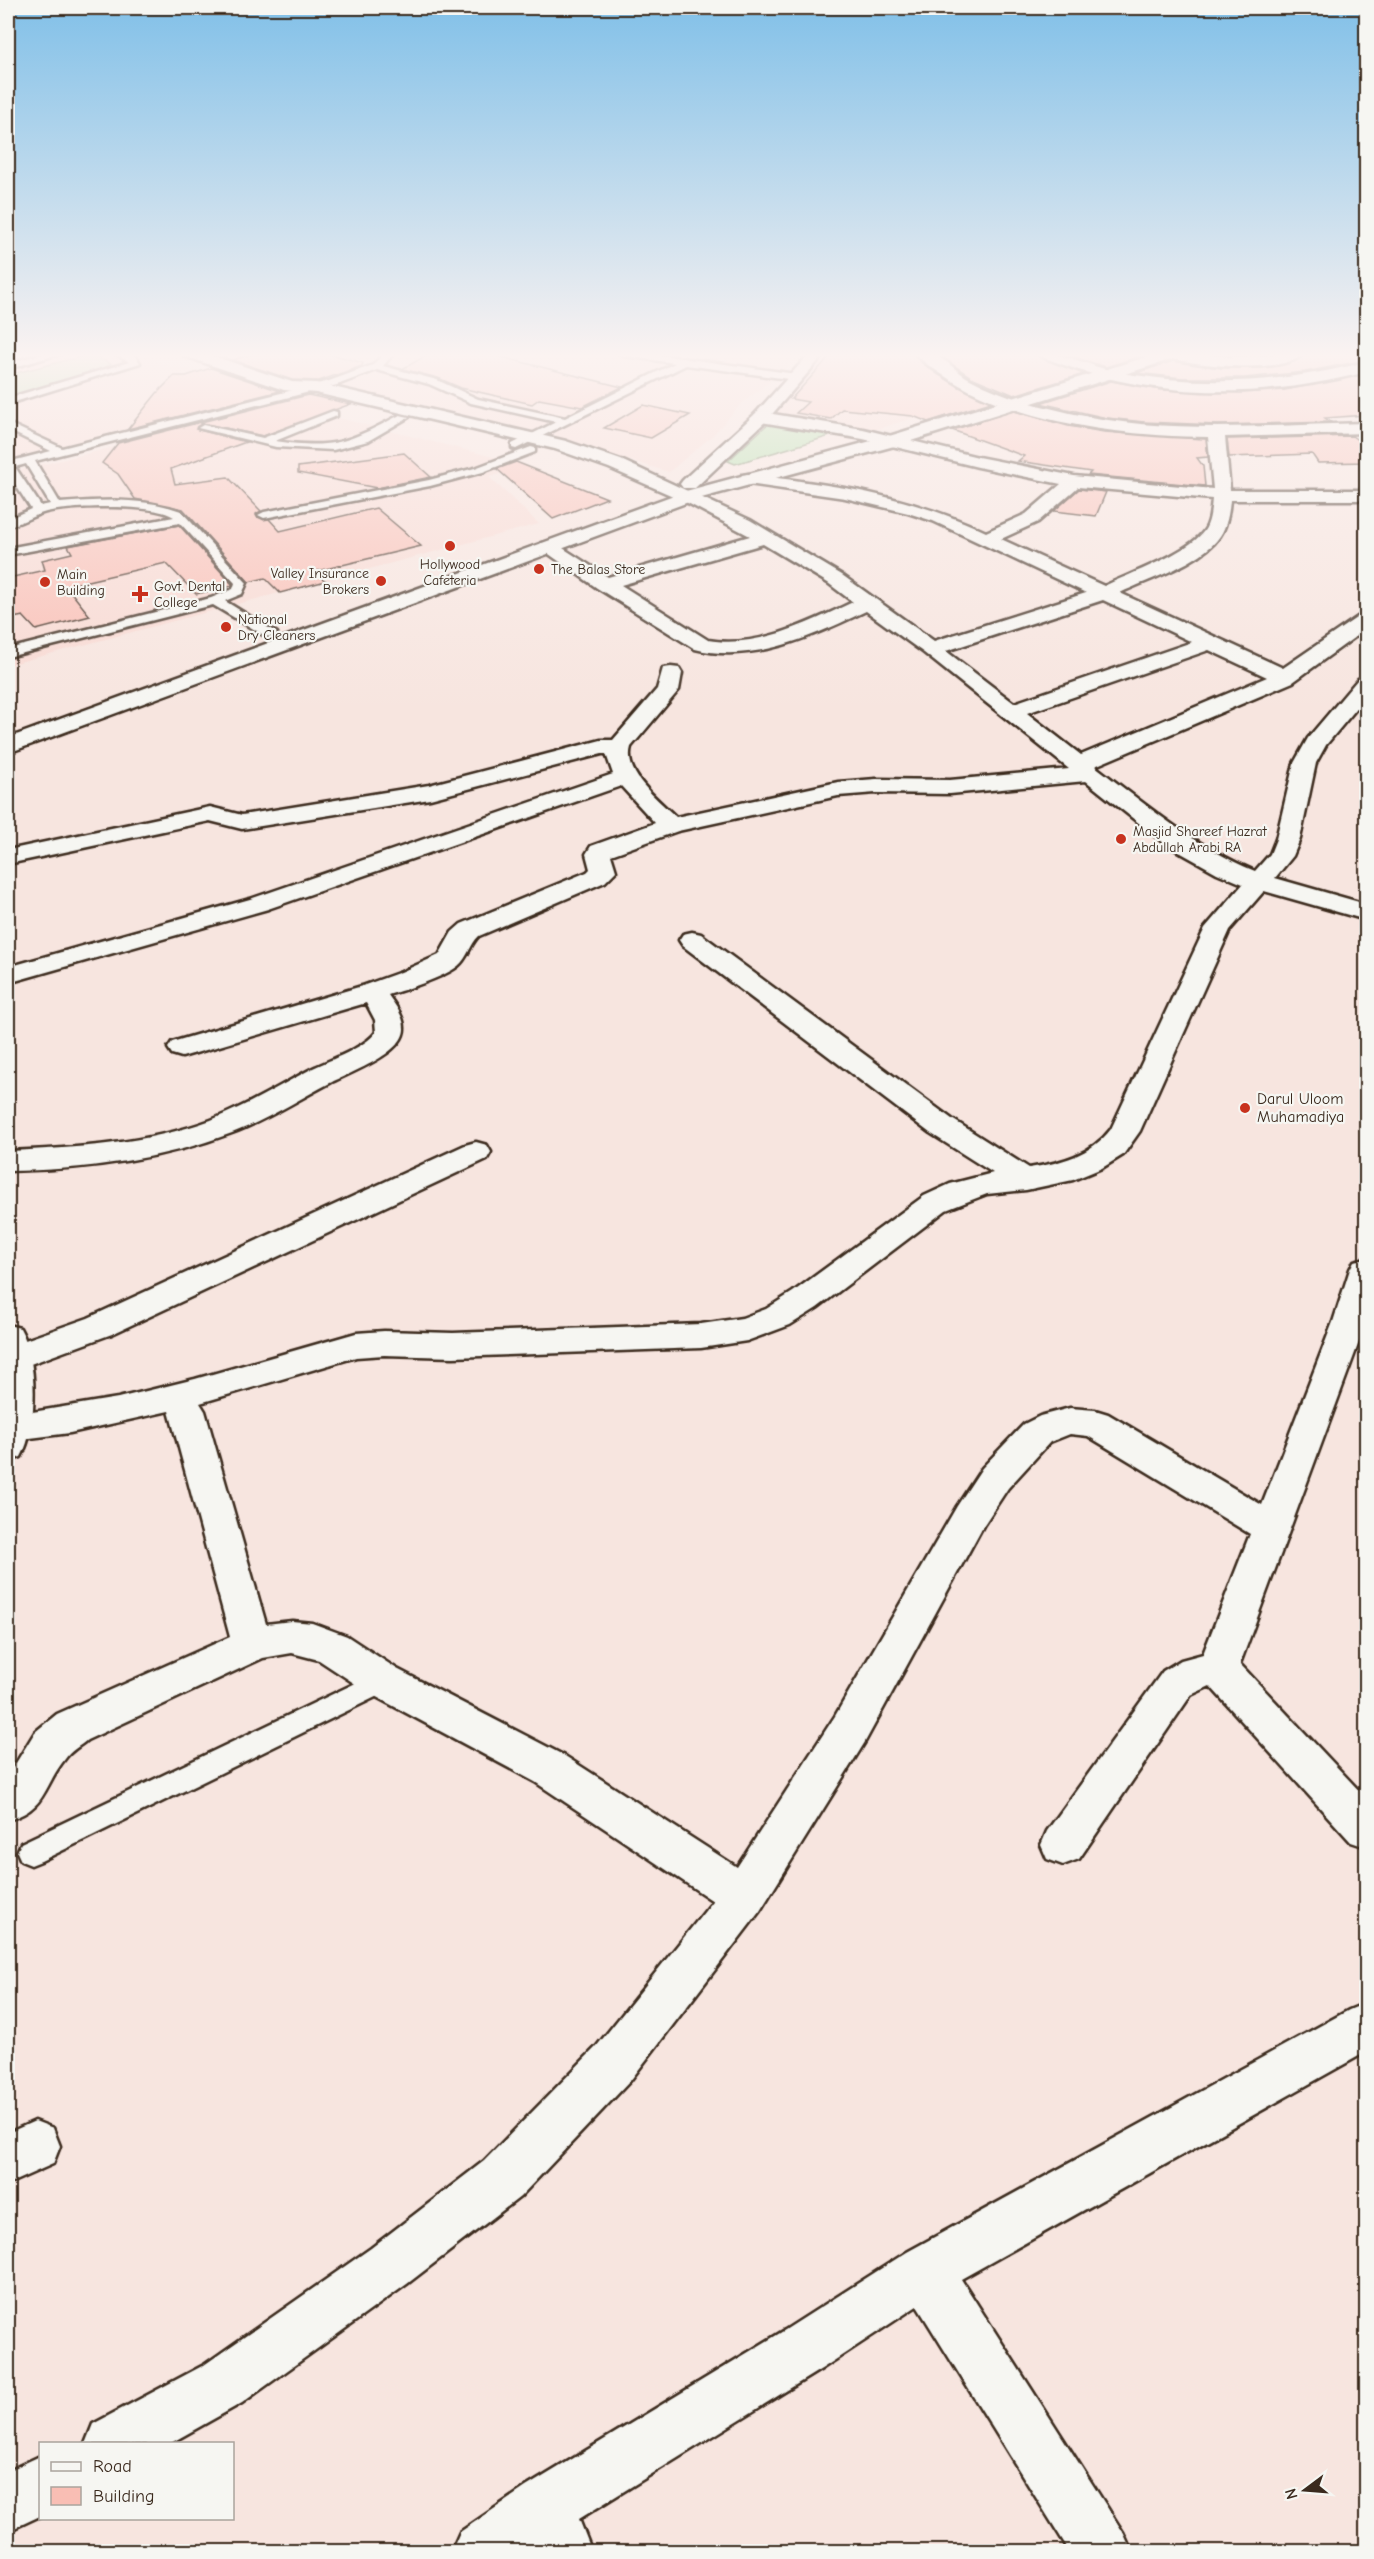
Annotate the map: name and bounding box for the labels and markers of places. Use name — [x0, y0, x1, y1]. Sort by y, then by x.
marker: Hollywood Cafeteria — [443, 539, 457, 553]
place label: Hollywood Cafeteria — [420, 556, 480, 589]
place label: The Balas Store — [551, 561, 645, 578]
marker: The Balas Store — [532, 562, 546, 576]
place label: Valley Insurance Brokers — [271, 565, 369, 598]
place label: Main Building — [57, 566, 105, 599]
marker: Valley Insurance Brokers — [374, 574, 388, 588]
marker: Main Building — [38, 575, 52, 589]
place label: Govt. Dental College — [154, 578, 225, 611]
marker: Govt. Dental College — [131, 585, 149, 603]
place label: National Dry Cleaners — [238, 611, 316, 644]
marker: National Dry Cleaners — [219, 620, 233, 634]
place label: Masjid Shareef Hazrat Abdullah Arabi RA — [1133, 823, 1268, 856]
marker: Masjid Shareef Hazrat Abdullah Arabi RA — [1114, 832, 1128, 846]
place label: Darul Uloom Muhamadiya — [1257, 1090, 1344, 1126]
marker: Darul Uloom Muhamadiya — [1238, 1101, 1252, 1115]

